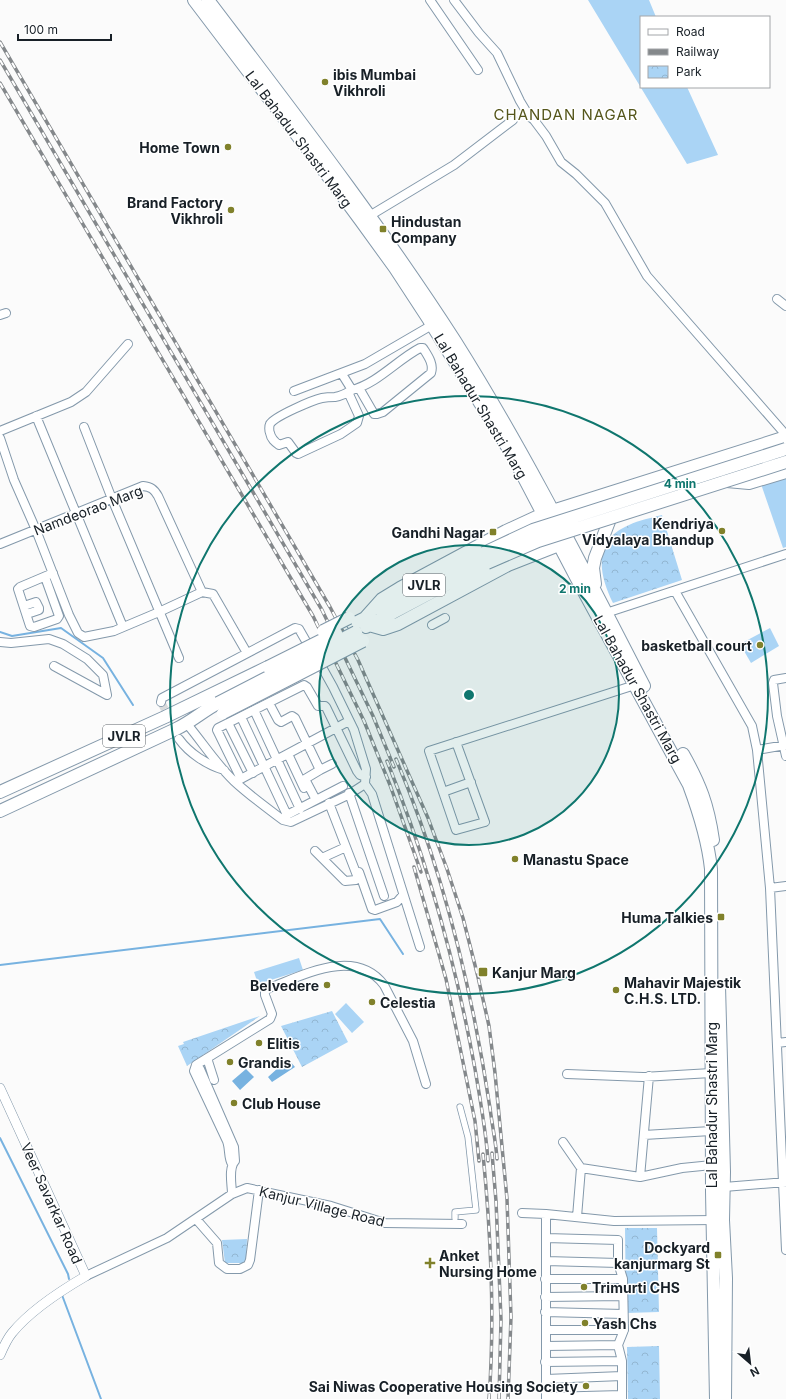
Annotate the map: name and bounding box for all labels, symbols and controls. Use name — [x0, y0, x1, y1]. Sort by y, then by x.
scale bar — [18, 16, 111, 42]
legend — [640, 16, 770, 88]
text: 100 m — [24, 22, 58, 37]
text: Road — [676, 24, 705, 39]
text: Railway — [676, 44, 720, 59]
text: Park — [676, 64, 702, 79]
place label: ibis Mumbai Vikhroli — [333, 66, 416, 99]
street label: Lal Bahadur Shastri Marg — [242, 67, 356, 211]
marker: ibis Mumbai Vikhroli — [320, 77, 330, 87]
district label: CHANDAN NAGAR — [494, 105, 638, 124]
place label: Home Town — [139, 139, 220, 156]
marker: Home Town — [223, 142, 233, 152]
place label: Brand Factory Vikhroli — [127, 194, 224, 227]
marker: Brand Factory Vikhroli — [226, 205, 236, 215]
place label: Hindustan Company — [391, 213, 461, 246]
marker: Hindustan Company — [378, 224, 388, 234]
street label: Lal Bahadur Shastri Marg — [431, 330, 531, 482]
text: 4 min — [664, 476, 696, 491]
street label: Namdeorao Marg — [31, 481, 145, 539]
place label: Kendriya Vidyalaya Bhandup — [582, 515, 714, 548]
place label: Gandhi Nagar — [392, 524, 485, 541]
marker: Kendriya Vidyalaya Bhandup — [717, 526, 727, 536]
marker: Gandhi Nagar — [488, 527, 498, 537]
road number: JVLR — [403, 574, 445, 596]
text: 2 min — [559, 581, 591, 596]
street label: Lal Bahadur Shastri Marg — [590, 612, 686, 766]
place label: basketball court — [641, 637, 752, 654]
marker: basketball court — [755, 640, 765, 650]
centre of rings — [462, 688, 476, 702]
road number: JVLR — [103, 725, 145, 747]
place label: Manastu Space — [523, 851, 629, 868]
marker: Manastu Space — [510, 854, 520, 864]
place label: Huma Talkies — [621, 909, 713, 926]
marker: Huma Talkies — [716, 912, 726, 922]
place label: Kanjur Marg — [492, 964, 576, 981]
marker: Kanjur Marg — [477, 966, 489, 978]
place label: Mahavir Majestik C.H.S. LTD. — [624, 974, 742, 1007]
place label: Belvedere — [250, 977, 319, 994]
marker: Belvedere — [322, 980, 332, 990]
marker: Mahavir Majestik C.H.S. LTD. — [611, 985, 621, 995]
place label: Celestia — [380, 994, 436, 1011]
marker: Celestia — [367, 997, 377, 1007]
street label: Lal Bahadur Shastri Marg — [703, 1022, 720, 1188]
place label: Elitis — [267, 1035, 300, 1052]
marker: Elitis — [254, 1038, 264, 1048]
place label: Grandis — [238, 1054, 291, 1071]
marker: Grandis — [225, 1057, 235, 1067]
place label: Club House — [242, 1095, 321, 1112]
marker: Club House — [229, 1098, 239, 1108]
street label: Veer Savarkar Road — [18, 1140, 86, 1266]
street label: Kanjur Village Road — [258, 1182, 386, 1230]
place label: Dockyard kanjurmarg St — [614, 1239, 710, 1272]
place label: Anket Nursing Home — [439, 1247, 537, 1280]
marker: Dockyard kanjurmarg St — [713, 1250, 723, 1260]
marker: Anket Nursing Home — [424, 1257, 436, 1269]
place label: Trimurti CHS — [592, 1279, 680, 1296]
marker: Trimurti CHS — [579, 1282, 589, 1292]
place label: Yash Chs — [593, 1315, 657, 1332]
marker: Yash Chs — [580, 1318, 590, 1328]
north arrow — [730, 1343, 770, 1383]
text: N — [748, 1364, 762, 1380]
place label: Sai Niwas Cooperative Housing Society — [309, 1378, 579, 1395]
marker: Sai Niwas Cooperative Housing Society — [581, 1381, 591, 1391]

